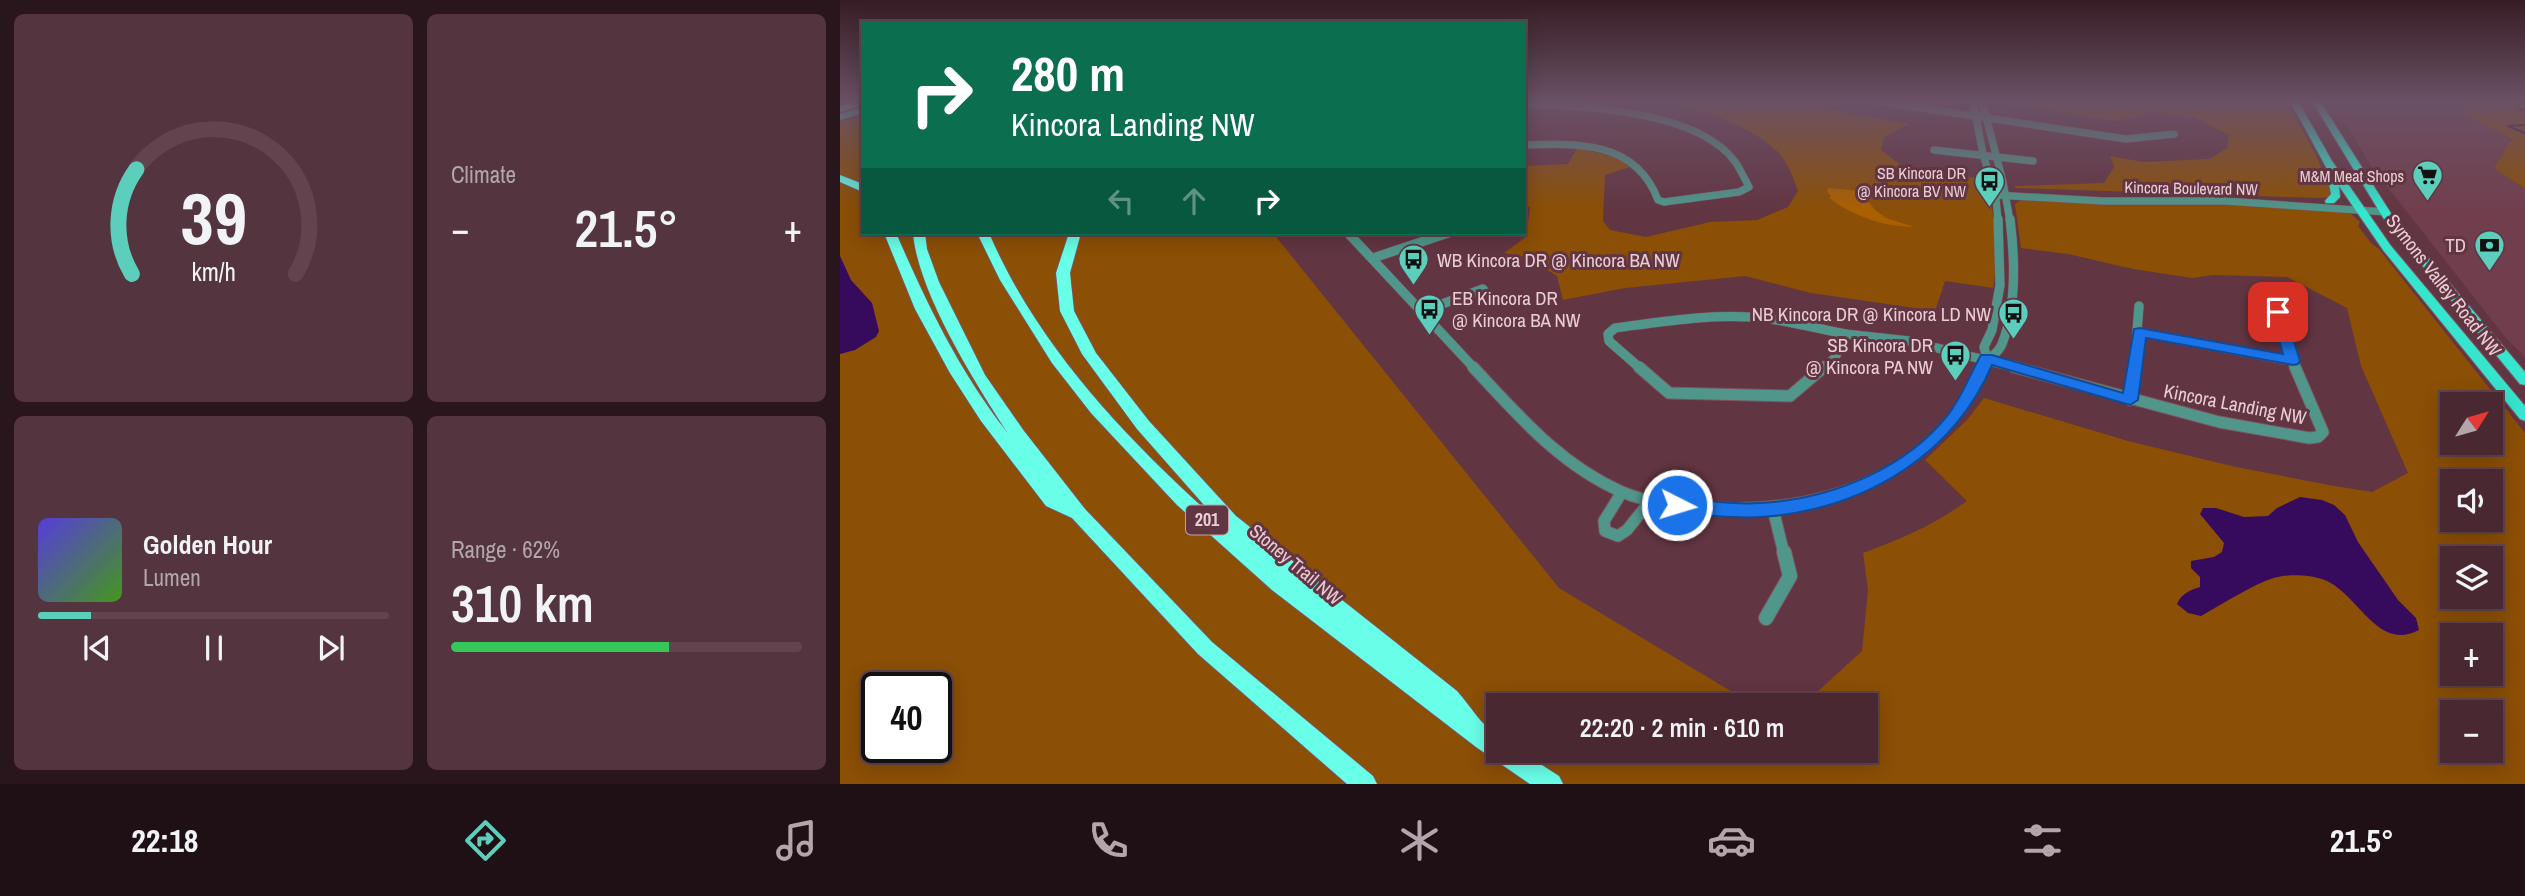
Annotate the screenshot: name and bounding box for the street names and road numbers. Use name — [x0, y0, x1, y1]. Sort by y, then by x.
street label: Kincora Boulevard NW — [2124, 176, 2259, 200]
street label: Symons Valley Road NW — [2380, 209, 2508, 362]
street label: Kincora Landing NW — [2162, 377, 2309, 431]
road number: 201 — [1186, 506, 1228, 534]
street label: Stoney Trail NW — [1244, 518, 1348, 611]

